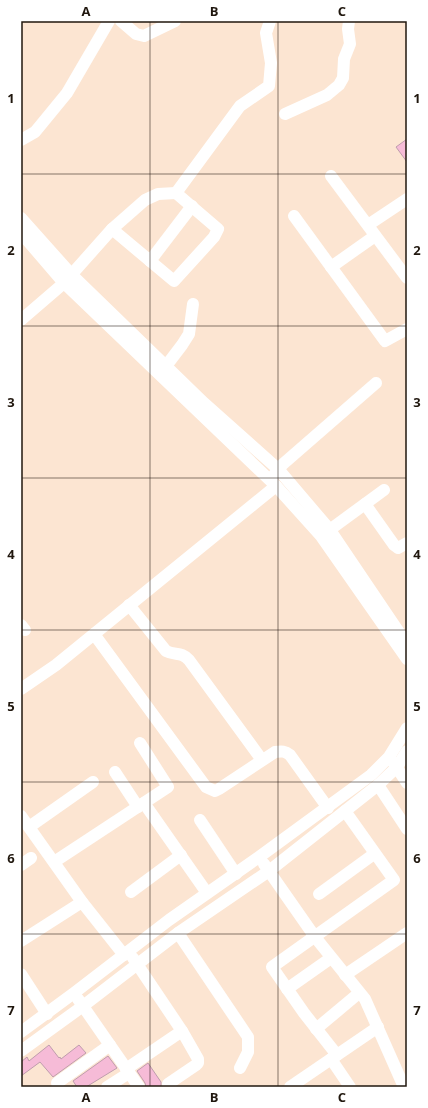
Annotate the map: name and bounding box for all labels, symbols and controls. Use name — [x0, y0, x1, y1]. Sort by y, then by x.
text: A — [82, 2, 91, 20]
text: B — [210, 2, 219, 20]
text: C — [338, 2, 346, 20]
text: 1 — [7, 89, 15, 107]
text: 1 — [413, 89, 421, 107]
text: 2 — [7, 241, 15, 259]
text: 2 — [413, 241, 421, 259]
text: 3 — [7, 393, 15, 411]
text: 3 — [413, 393, 421, 411]
text: 4 — [7, 545, 15, 563]
text: 4 — [413, 545, 421, 563]
text: 5 — [7, 697, 15, 715]
text: 5 — [413, 697, 421, 715]
text: 6 — [7, 849, 15, 867]
text: 6 — [413, 849, 421, 867]
text: 7 — [7, 1001, 15, 1019]
text: 7 — [413, 1001, 421, 1019]
text: A — [82, 1088, 91, 1106]
text: B — [210, 1088, 219, 1106]
text: C — [338, 1088, 346, 1106]

